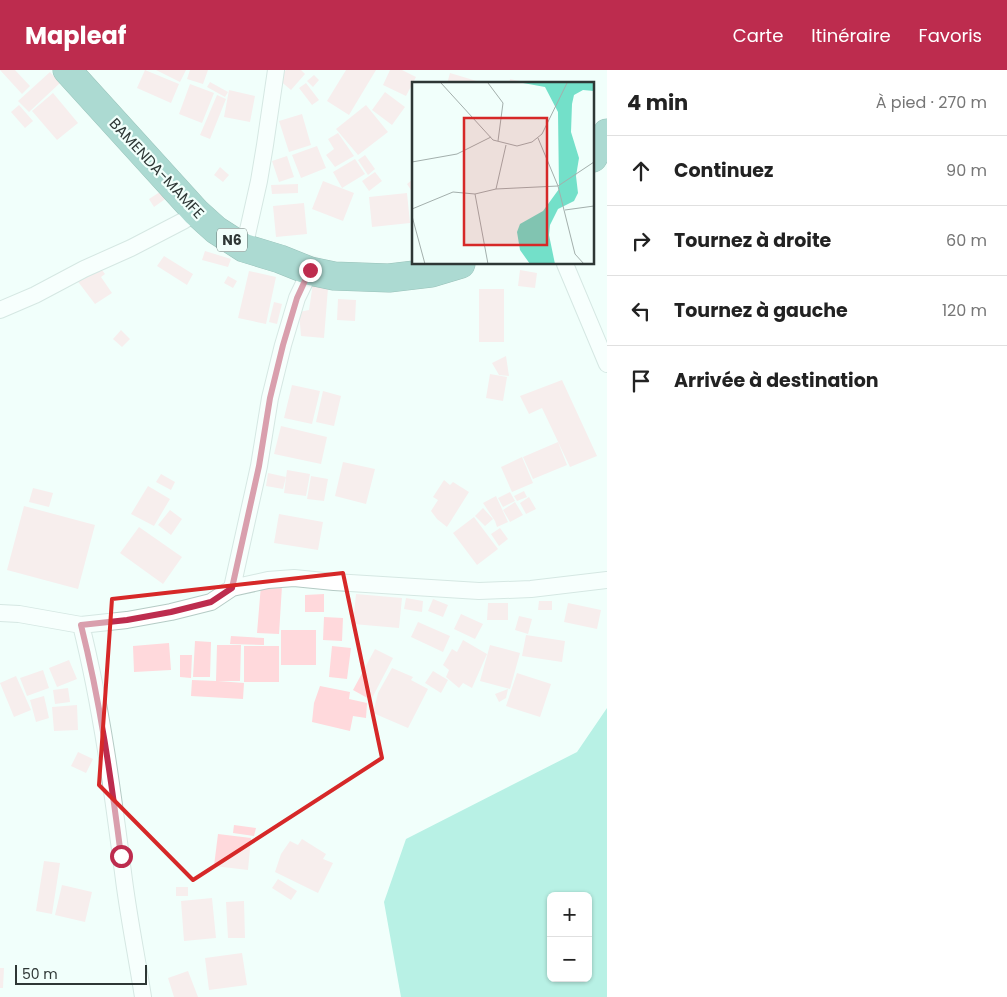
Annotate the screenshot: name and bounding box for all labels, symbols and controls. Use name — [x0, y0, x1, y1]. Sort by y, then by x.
text: Mapleaf — [25, 19, 126, 52]
text: Carte — [733, 23, 783, 48]
text: Itinéraire — [811, 23, 891, 48]
text: Favoris — [919, 23, 982, 48]
inset map — [412, 82, 594, 265]
text: 4 min — [627, 88, 688, 117]
text: À pied · 270 m — [876, 91, 987, 114]
street label: BAMENDA-MAMFE — [105, 113, 209, 223]
icon: ahead — [627, 157, 655, 185]
text: Continuez — [674, 157, 773, 184]
text: 90 m — [946, 159, 987, 182]
icon: right — [627, 227, 655, 255]
text: Tournez à droite — [674, 227, 831, 254]
road number: N6 — [217, 228, 247, 252]
text: 60 m — [946, 229, 987, 252]
route end — [299, 259, 322, 282]
icon: left — [627, 297, 655, 325]
text: Tournez à gauche — [674, 297, 848, 324]
text: 120 m — [942, 299, 987, 322]
icon: arrive — [627, 367, 655, 395]
text: Arrivée à destination — [674, 367, 879, 394]
route start — [110, 845, 133, 868]
map controls — [547, 892, 592, 982]
button: + — [547, 892, 592, 937]
button: − — [547, 937, 592, 982]
scale bar — [15, 962, 148, 985]
text: 50 m — [22, 964, 58, 984]

